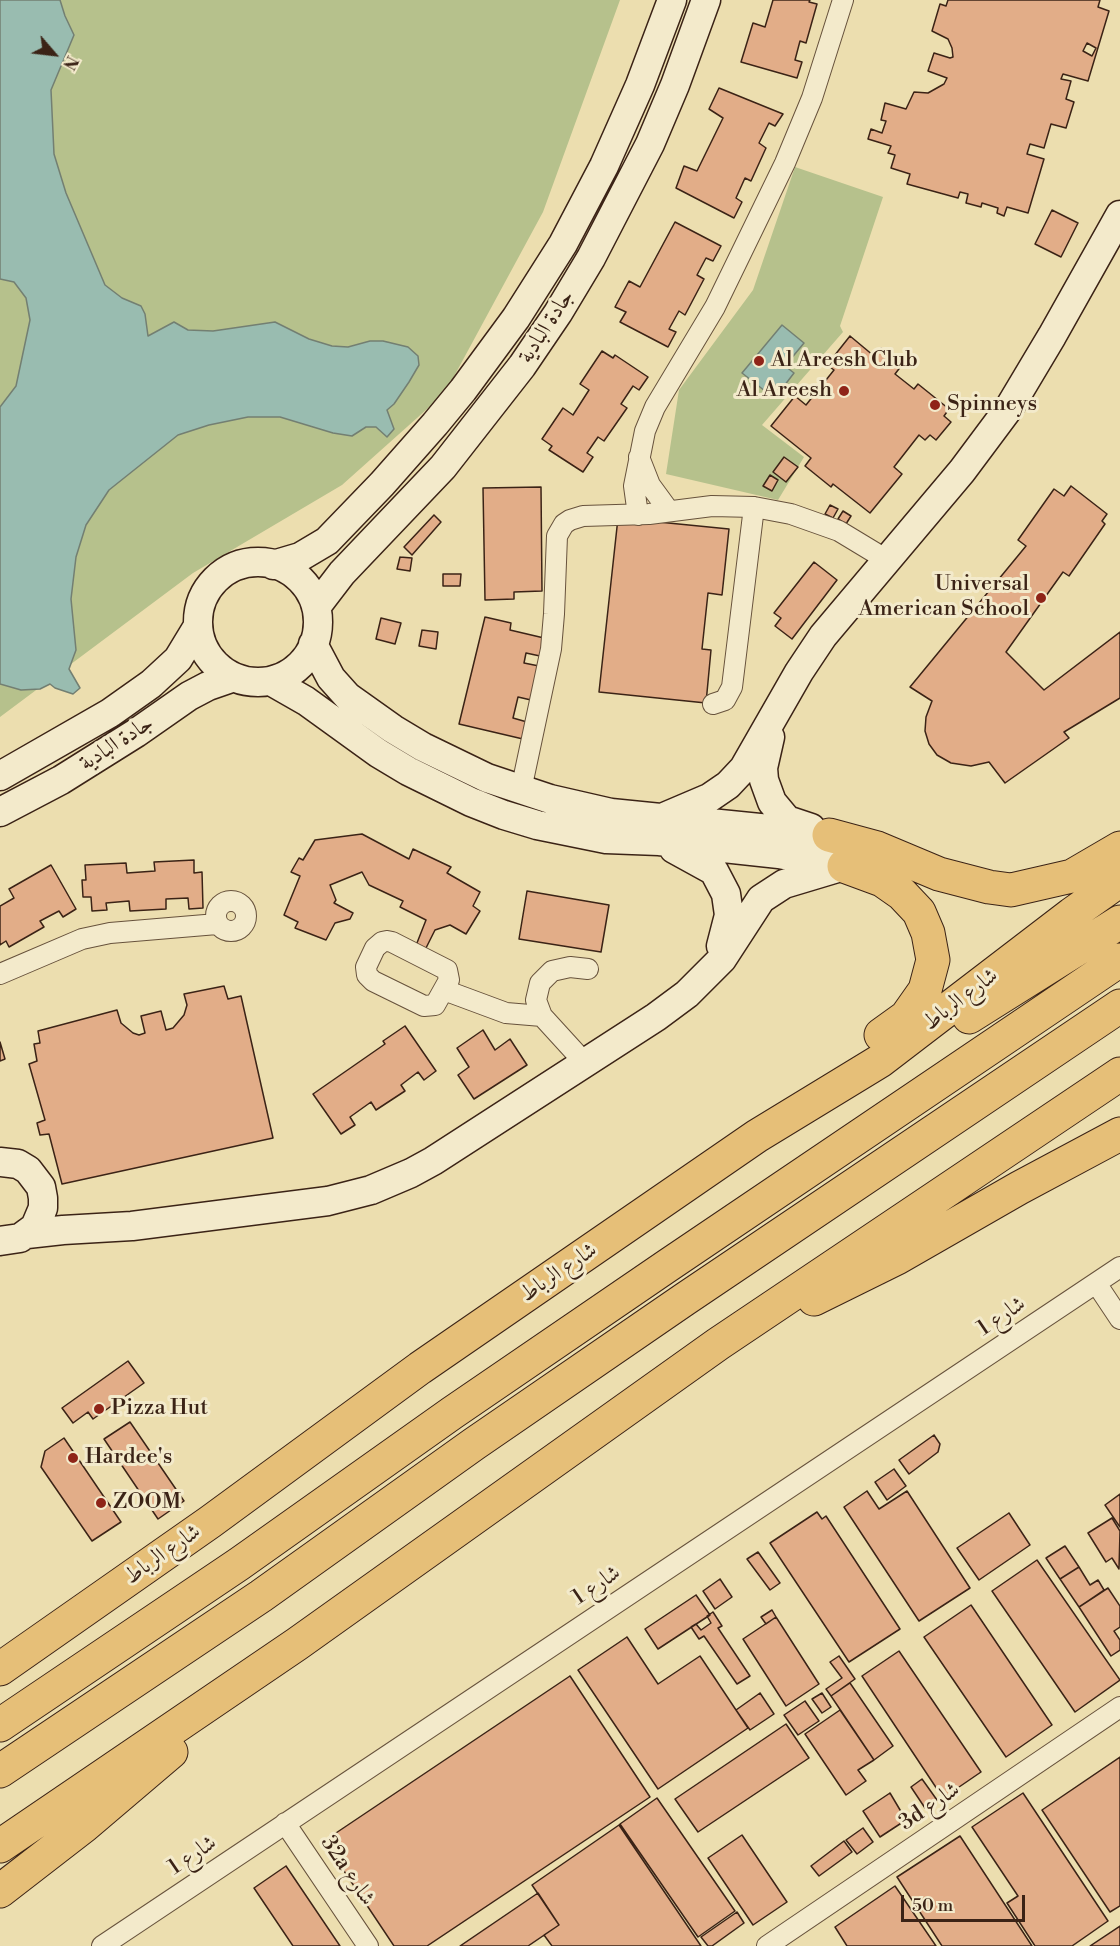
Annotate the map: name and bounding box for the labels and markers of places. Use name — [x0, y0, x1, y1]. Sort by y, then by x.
place label: Al Areesh Club — [771, 348, 918, 374]
marker: Al Areesh Club — [752, 354, 766, 368]
place label: Al Areesh — [736, 378, 832, 404]
marker: Al Areesh — [837, 384, 851, 398]
place label: Spinneys — [947, 392, 1037, 418]
marker: Spinneys — [928, 398, 942, 412]
place label: Universal American School — [859, 572, 1029, 624]
marker: Universal American School — [1034, 591, 1048, 605]
place label: Pizza Hut — [111, 1396, 208, 1422]
marker: Pizza Hut — [92, 1402, 106, 1416]
place label: Hardee's — [85, 1445, 172, 1471]
marker: Hardee's — [66, 1451, 80, 1465]
place label: ZOOM — [113, 1490, 181, 1516]
marker: ZOOM — [94, 1496, 108, 1510]

